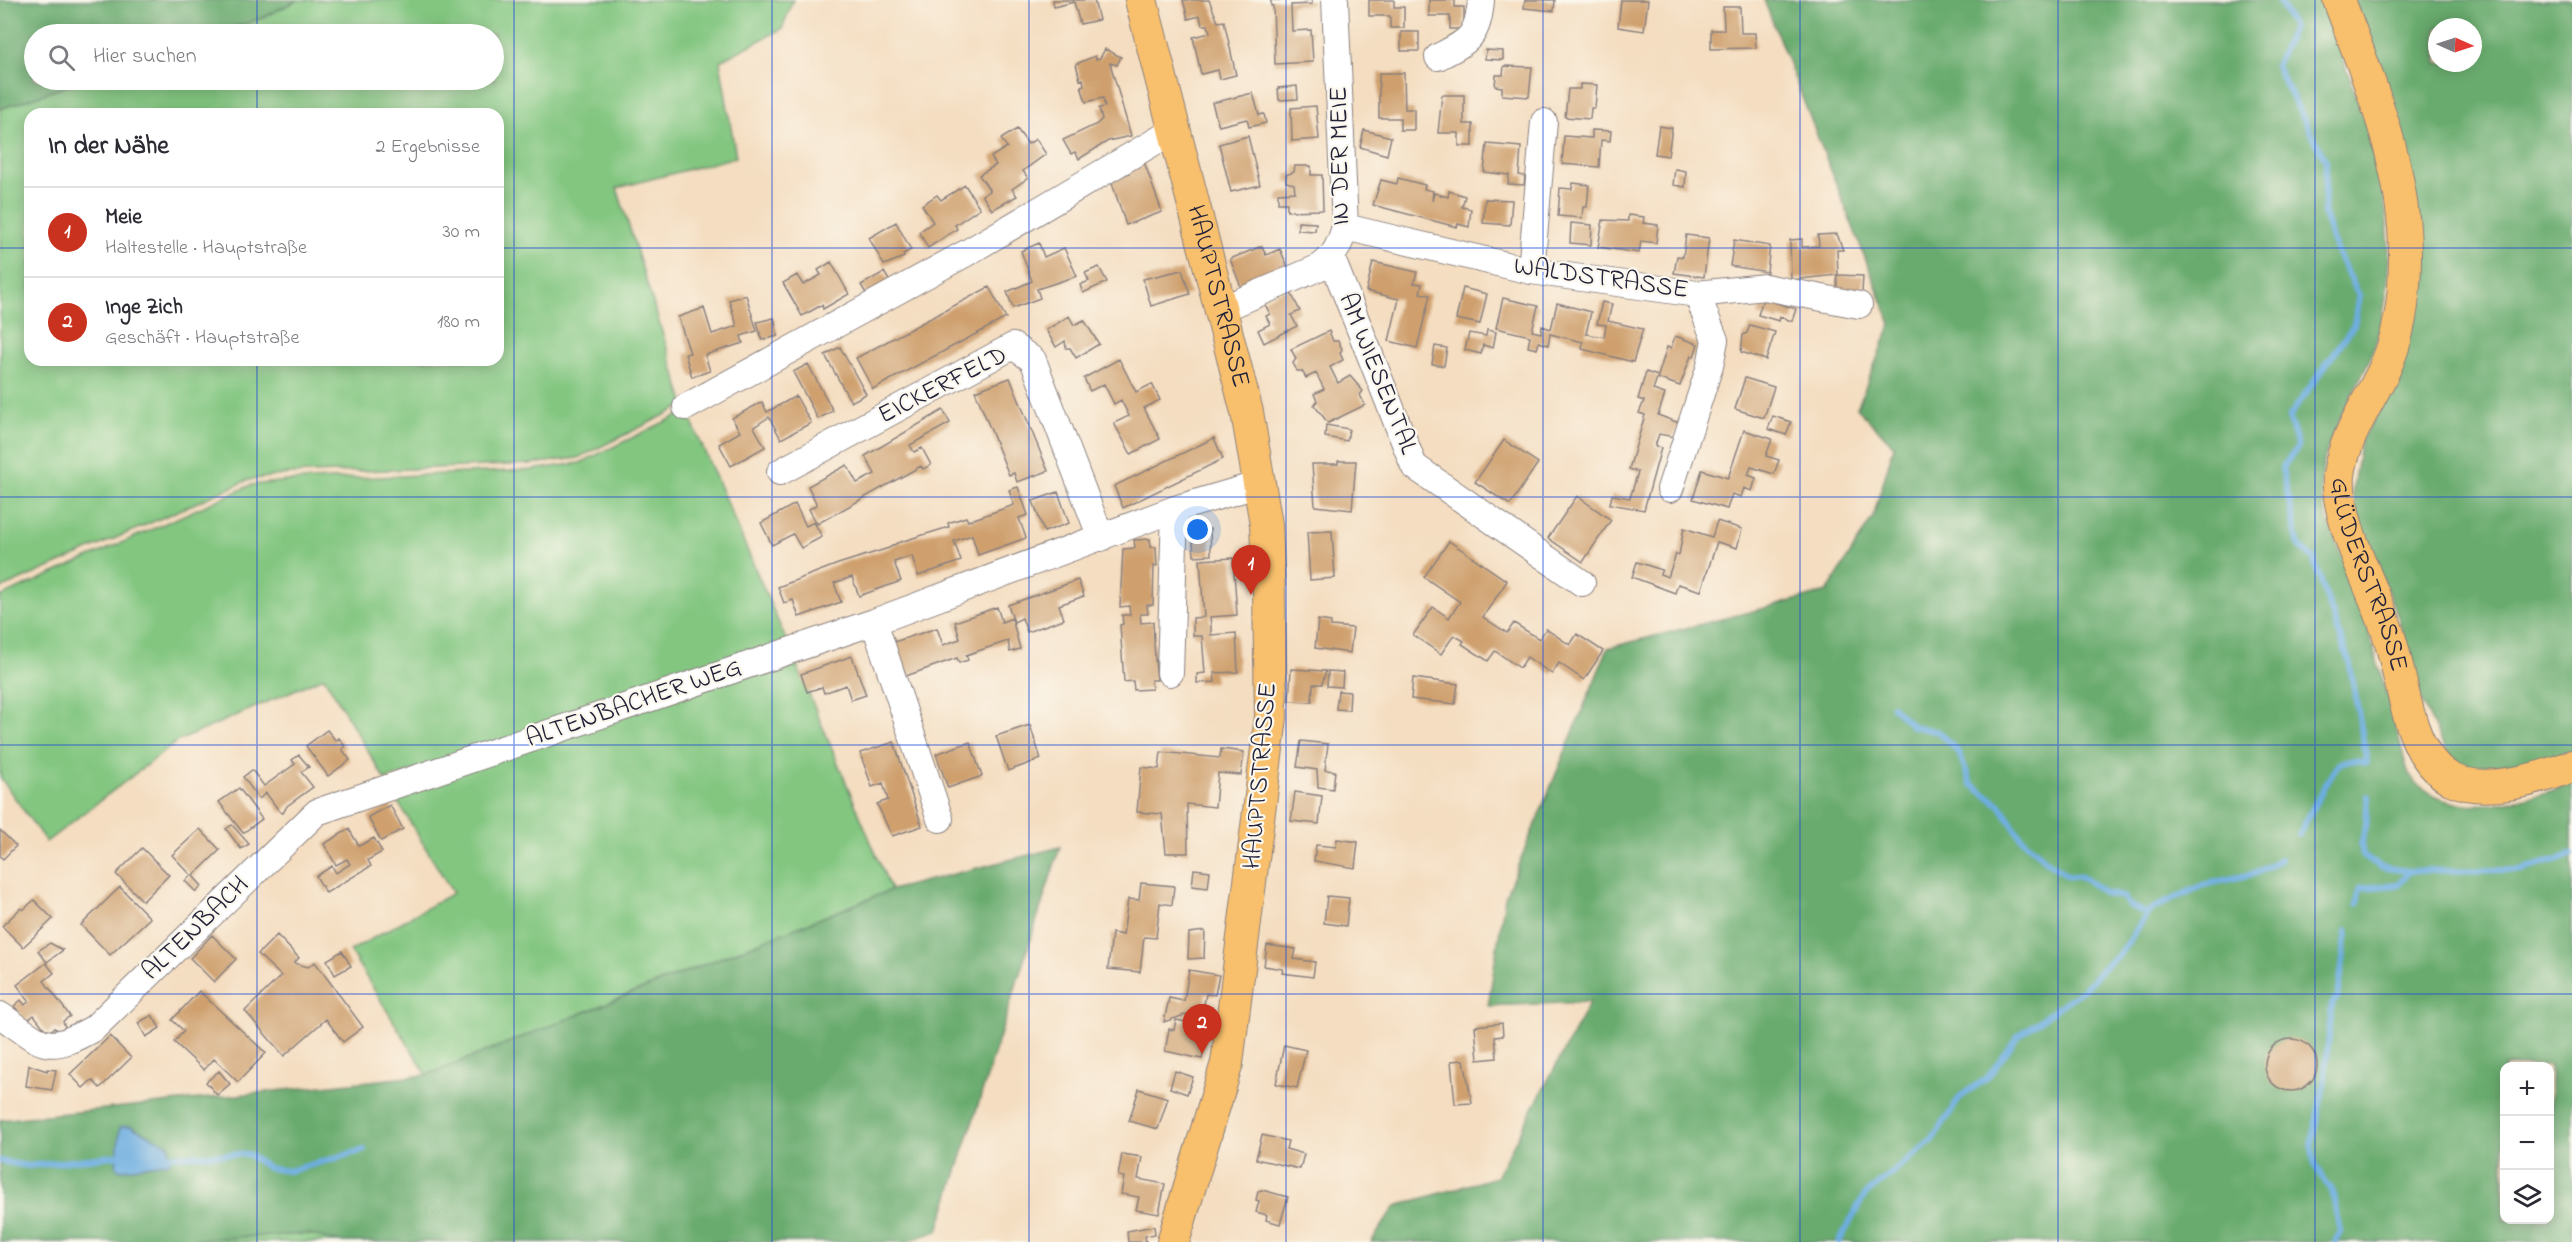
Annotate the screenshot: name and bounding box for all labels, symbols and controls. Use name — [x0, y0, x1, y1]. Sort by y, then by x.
north arrow — [2428, 18, 2482, 72]
search box — [24, 24, 504, 90]
icon: search — [45, 41, 78, 74]
text: Hier suchen — [93, 41, 197, 73]
street label: IN DER MEIE — [1321, 86, 1361, 226]
text: In der Nähe — [48, 128, 169, 166]
text: 2 Ergebnisse — [375, 133, 480, 162]
street label: HAUPTSTRASSE — [1176, 201, 1259, 392]
text: Meie — [105, 202, 142, 234]
text: 1 — [64, 218, 71, 247]
text: 30 m — [443, 218, 480, 247]
text: Haltestelle · Hauptstraße — [105, 234, 307, 263]
street label: WALDSTRASSE — [1511, 248, 1691, 310]
street label: AM WIESENTAL — [1327, 288, 1427, 461]
text: Inge Zich — [105, 292, 183, 324]
text: 2 — [63, 308, 72, 337]
text: 180 m — [437, 308, 480, 337]
text: Geschäft · Hauptstraße — [105, 324, 299, 353]
street label: EICKERFELD — [872, 337, 1014, 435]
street label: GLÜDERSTRASSE — [2319, 477, 2417, 675]
your location — [1183, 515, 1212, 544]
pin: 1 — [1232, 546, 1270, 595]
street label: ALTENBACHER WEG — [521, 649, 747, 759]
street label: HAUPTSTRASSE — [1234, 681, 1288, 871]
street label: ALTENBACH — [134, 868, 258, 990]
pin: 2 — [1182, 1004, 1222, 1054]
map controls — [2500, 1062, 2554, 1224]
button: + — [2500, 1062, 2554, 1116]
button: − — [2500, 1116, 2554, 1170]
button: layers — [2500, 1170, 2554, 1224]

